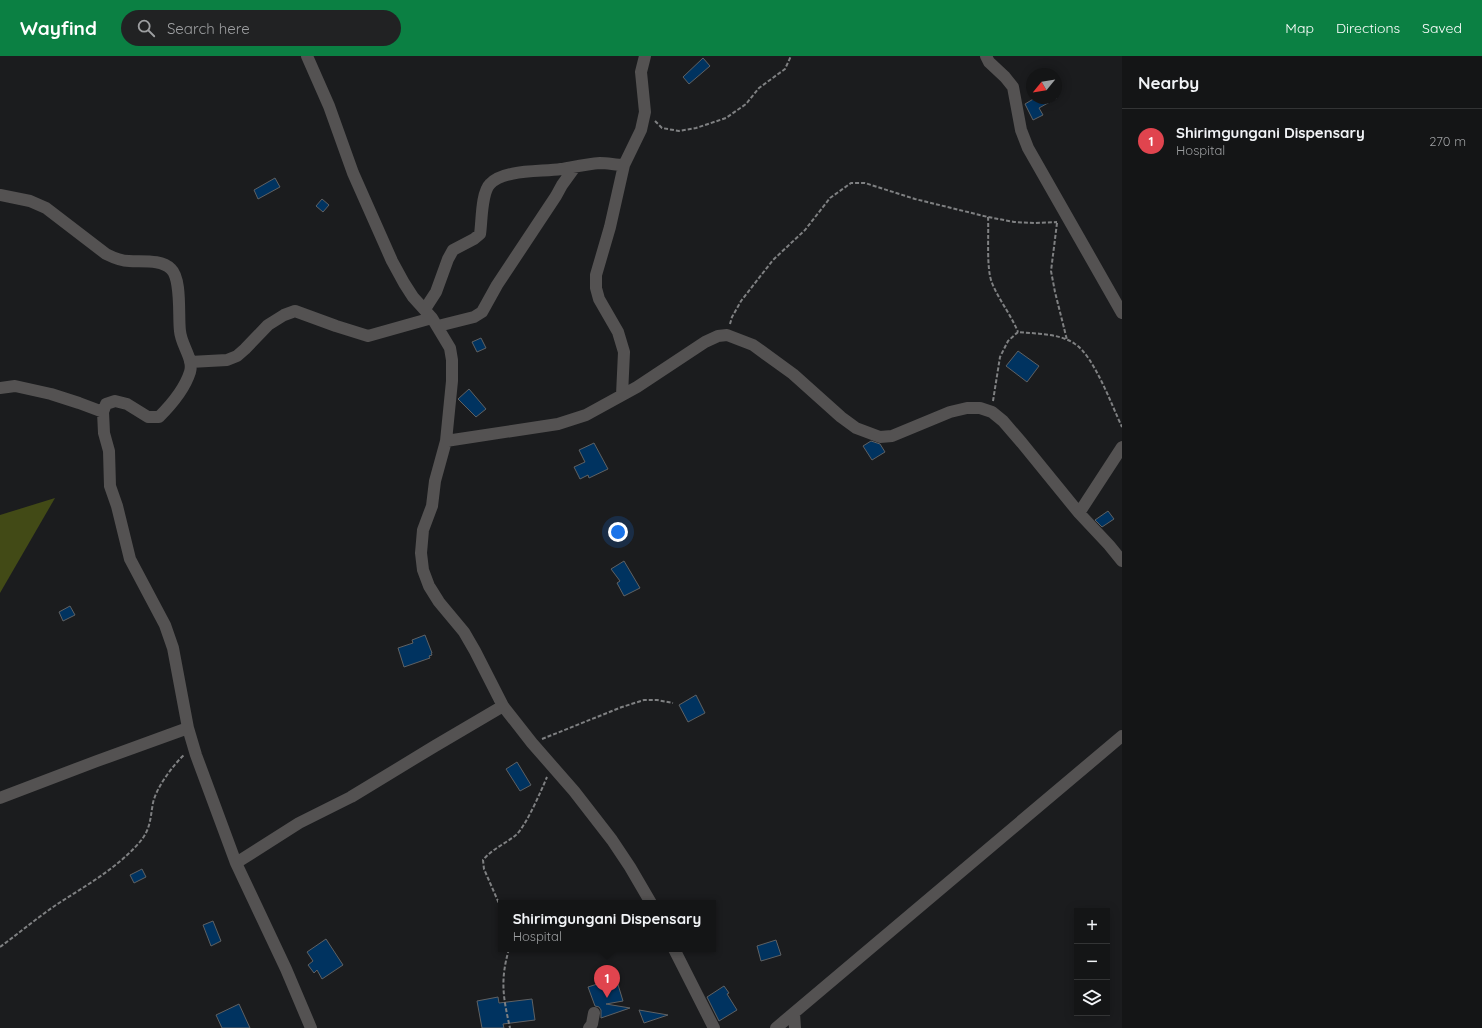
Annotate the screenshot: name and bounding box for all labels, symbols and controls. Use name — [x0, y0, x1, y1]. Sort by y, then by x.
search box — [121, 10, 401, 46]
text: Wayfind — [20, 16, 97, 40]
icon: search — [135, 17, 157, 39]
text: Search here — [167, 19, 250, 38]
text: Map — [1285, 19, 1314, 37]
text: Directions — [1336, 19, 1400, 37]
text: Saved — [1422, 19, 1462, 37]
north arrow — [1026, 68, 1062, 104]
text: Nearby — [1138, 72, 1199, 93]
text: Shirimgungani Dispensary — [1176, 123, 1365, 142]
text: 1 — [1148, 133, 1154, 149]
text: 270 m — [1429, 133, 1466, 149]
text: Hospital — [1176, 142, 1225, 158]
your location — [608, 522, 628, 542]
popup — [498, 900, 716, 952]
map controls — [1074, 908, 1110, 1016]
button: + — [1074, 908, 1110, 944]
text: Shirimgungani Dispensary — [513, 909, 701, 928]
text: Hospital — [513, 928, 562, 944]
button: − — [1074, 944, 1110, 980]
pin: 1 — [594, 965, 620, 998]
button: layers — [1074, 980, 1110, 1016]

